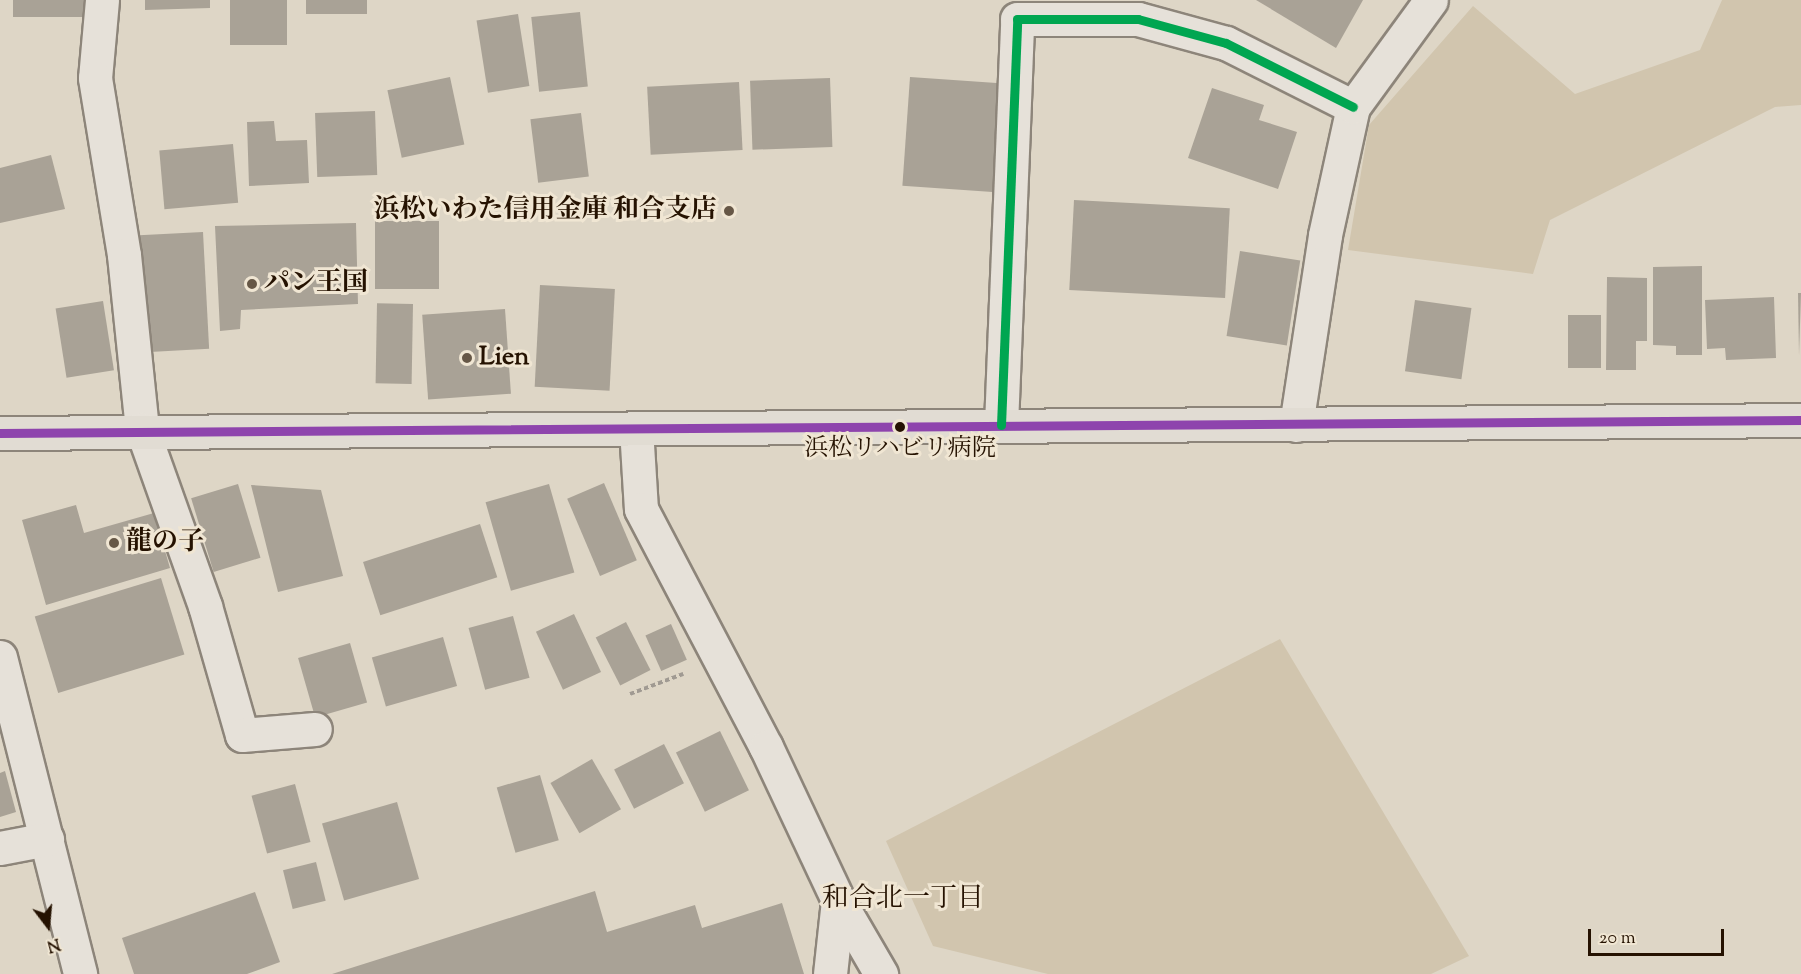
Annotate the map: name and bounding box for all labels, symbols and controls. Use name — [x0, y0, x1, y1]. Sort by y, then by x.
place label: 浜松いわた信用金庫 和合支店 — [373, 195, 717, 227]
marker: 浜松いわた信用金庫 和合支店 — [722, 204, 736, 218]
place label: パン王国 — [264, 268, 368, 300]
marker: パン王国 — [245, 277, 259, 291]
place label: Lien — [479, 342, 529, 374]
marker: Lien — [460, 351, 474, 365]
marker: 浜松リハビリ病院 — [894, 421, 906, 433]
place label: 浜松リハビリ病院 — [804, 436, 996, 464]
place label: 龍の子 — [126, 527, 204, 559]
marker: 龍の子 — [107, 536, 121, 550]
district label: 和合北一丁目 — [822, 884, 984, 916]
north arrow — [18, 896, 78, 956]
scale bar — [1591, 917, 1728, 955]
text: 20 m — [1599, 926, 1636, 952]
text: N — [44, 931, 62, 957]

